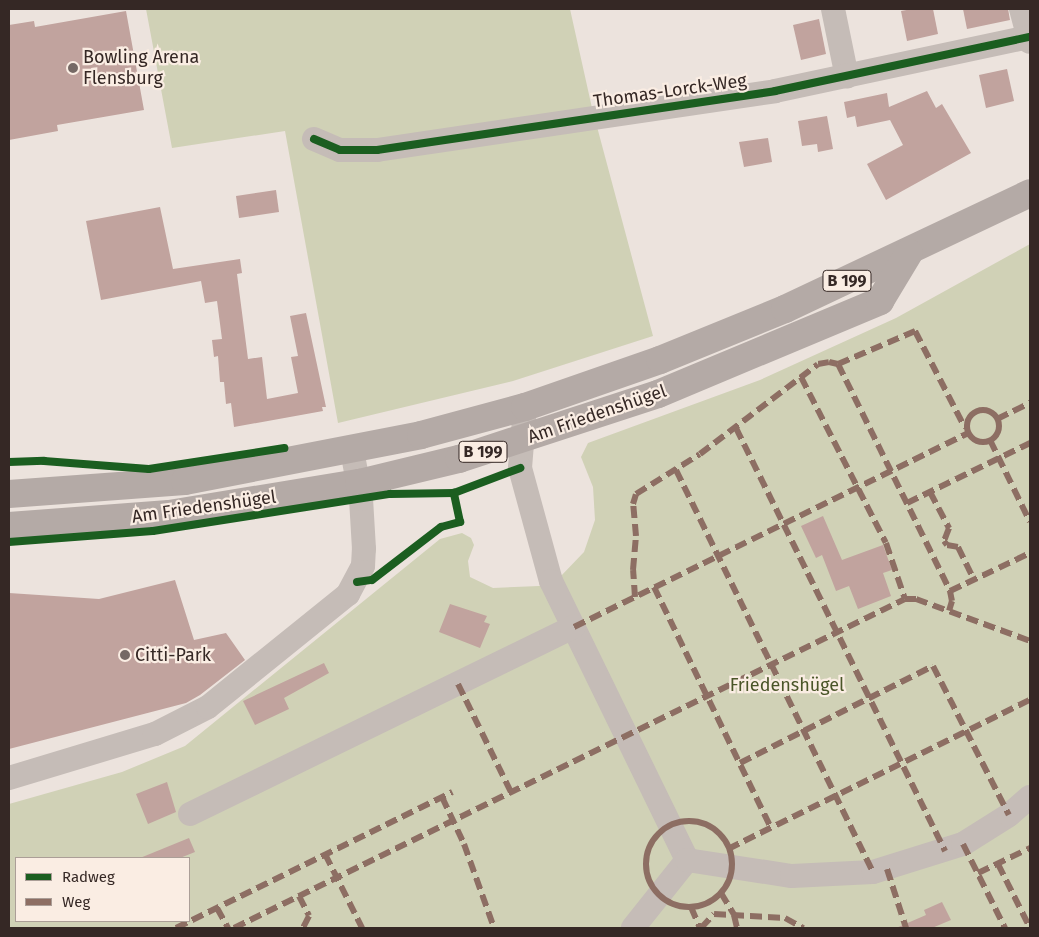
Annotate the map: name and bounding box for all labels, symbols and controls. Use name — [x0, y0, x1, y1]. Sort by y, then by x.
place label: Bowling Arena Flensburg — [83, 47, 199, 90]
marker: Bowling Arena Flensburg — [67, 62, 79, 74]
street label: Thomas-Lorck-Weg — [592, 70, 748, 112]
road number: B 199 — [822, 268, 872, 294]
street label: Am Friedenshügel — [525, 380, 669, 448]
road number: B 199 — [458, 438, 508, 466]
street label: Am Friedenshügel — [131, 486, 277, 528]
place label: Citti-Park — [135, 644, 211, 666]
marker: Citti-Park — [119, 649, 131, 661]
park label: Friedenshügel — [730, 674, 844, 696]
legend — [15, 857, 190, 922]
text: Radweg — [62, 868, 115, 886]
text: Weg — [62, 893, 90, 911]

